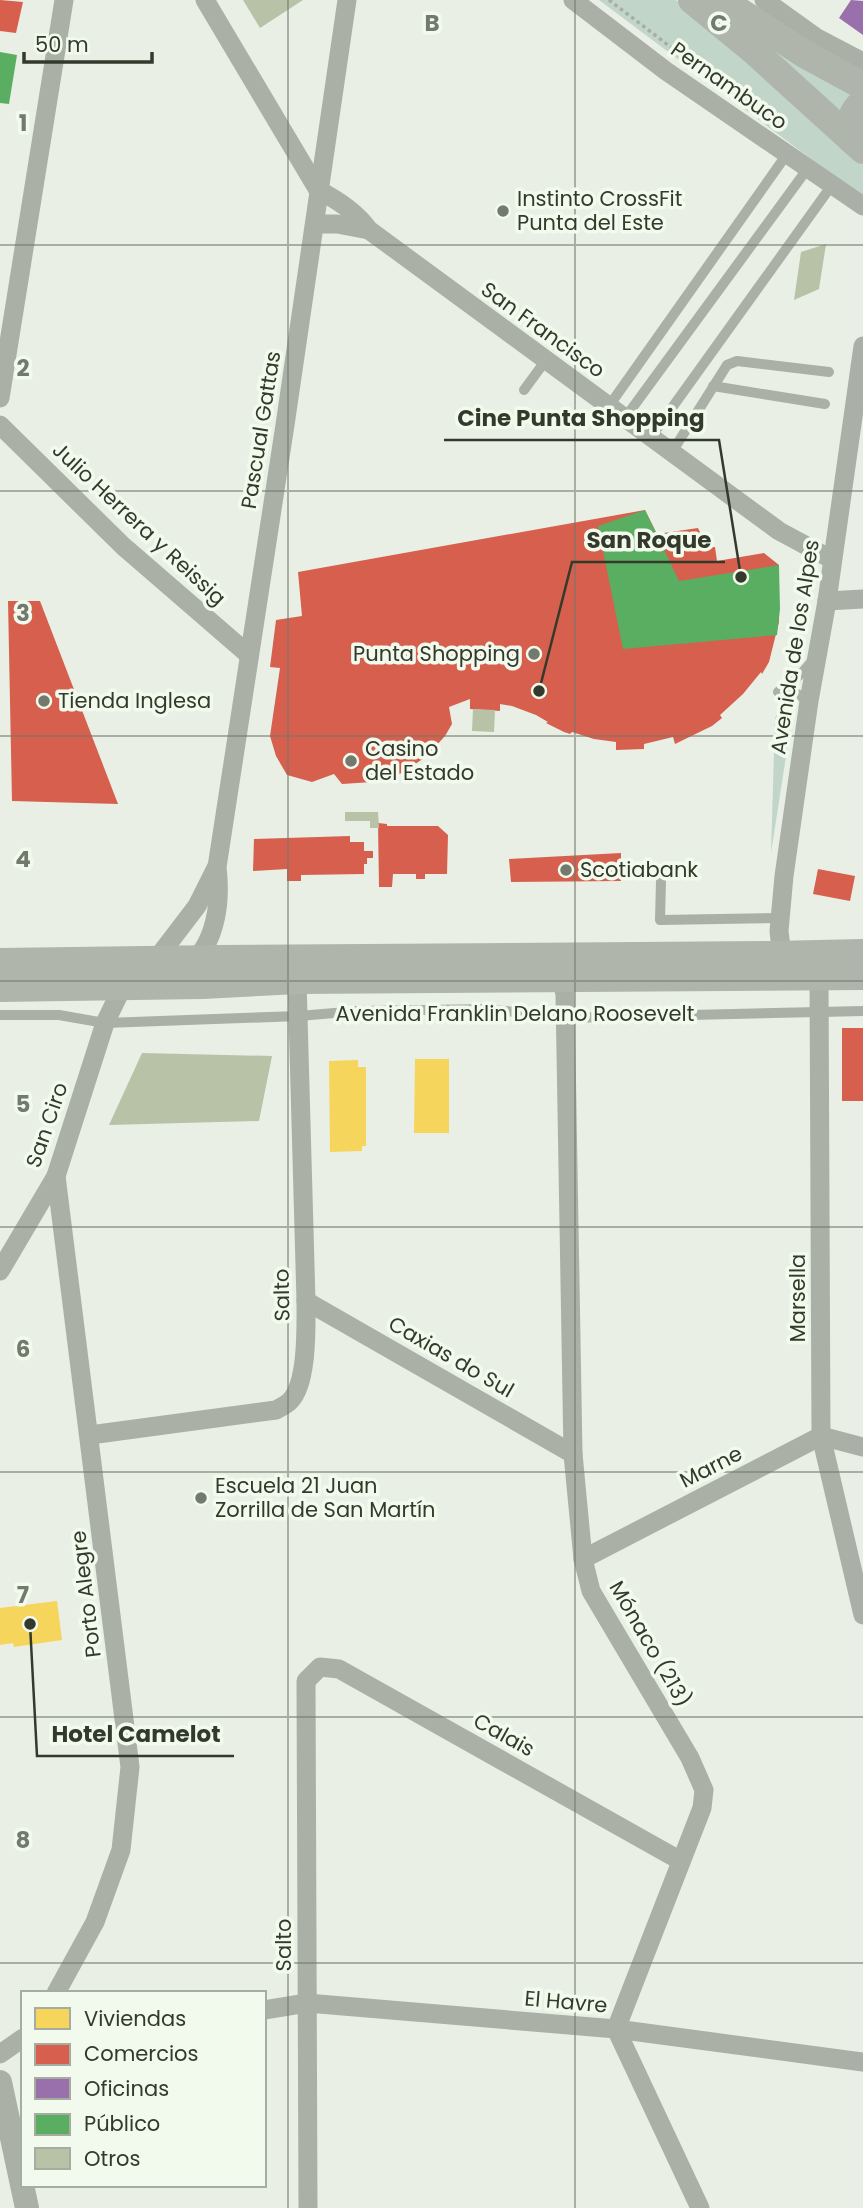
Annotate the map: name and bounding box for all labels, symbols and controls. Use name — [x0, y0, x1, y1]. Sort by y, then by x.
text: B — [424, 7, 440, 39]
text: C — [710, 7, 728, 39]
scale bar — [24, 21, 152, 65]
text: 50 m — [35, 30, 89, 59]
street label: Pernambuco — [665, 35, 793, 137]
text: 1 — [19, 107, 27, 139]
place label: Instinto CrossFit Punta del Este — [517, 184, 682, 237]
marker: Instinto CrossFit Punta del Este — [495, 203, 511, 219]
street label: San Francisco — [475, 275, 611, 384]
street label: Pascual Gattas — [234, 349, 287, 511]
text: 2 — [16, 352, 30, 384]
callout: Cine Punta Shopping — [444, 396, 719, 440]
text: Cine Punta Shopping — [457, 402, 705, 434]
street label: Julio Herrera y Reissig — [46, 435, 232, 612]
callout: San Roque — [572, 518, 725, 562]
text: San Roque — [586, 524, 712, 556]
street label: Avenida de los Alpes — [763, 537, 826, 756]
text: 3 — [16, 597, 30, 629]
place label: Punta Shopping — [353, 639, 520, 668]
marker: Punta Shopping — [526, 646, 542, 662]
place label: Tienda Inglesa — [58, 686, 211, 715]
marker: Tienda Inglesa — [36, 693, 52, 709]
place label: Casino del Estado — [365, 734, 474, 787]
marker: Casino del Estado — [343, 753, 359, 769]
text: 4 — [15, 843, 31, 875]
place label: Scotiabank — [580, 855, 698, 884]
marker: Scotiabank — [558, 862, 574, 878]
street label: Avenida Franklin Delano Roosevelt — [336, 999, 694, 1028]
street label: San Ciro — [18, 1078, 75, 1171]
text: 5 — [16, 1088, 30, 1120]
street label: Marsella — [783, 1254, 812, 1342]
street label: Salto — [267, 1268, 296, 1322]
street label: Caxias do Sul — [383, 1309, 519, 1404]
text: 6 — [16, 1333, 30, 1365]
street label: Marne — [675, 1439, 747, 1495]
place label: Escuela 21 Juan Zorrilla de San Martín — [215, 1471, 436, 1524]
marker: Escuela 21 Juan Zorrilla de San Martín — [193, 1490, 209, 1506]
street label: Porto Alegre — [63, 1529, 108, 1659]
street label: Mónaco (213) — [603, 1575, 698, 1712]
text: 7 — [17, 1579, 29, 1611]
street label: Calais — [468, 1706, 540, 1763]
callout: Hotel Camelot — [37, 1712, 234, 1756]
text: Hotel Camelot — [51, 1718, 221, 1750]
text: 8 — [16, 1824, 30, 1856]
street label: Salto — [269, 1919, 298, 1971]
street label: El Havre — [523, 1983, 609, 2020]
legend — [21, 1991, 266, 2187]
text: Viviendas — [84, 2004, 186, 2033]
text: Comercios — [84, 2039, 198, 2068]
text: Oficinas — [84, 2074, 169, 2103]
text: Público — [84, 2109, 160, 2138]
text: Otros — [84, 2144, 140, 2173]

